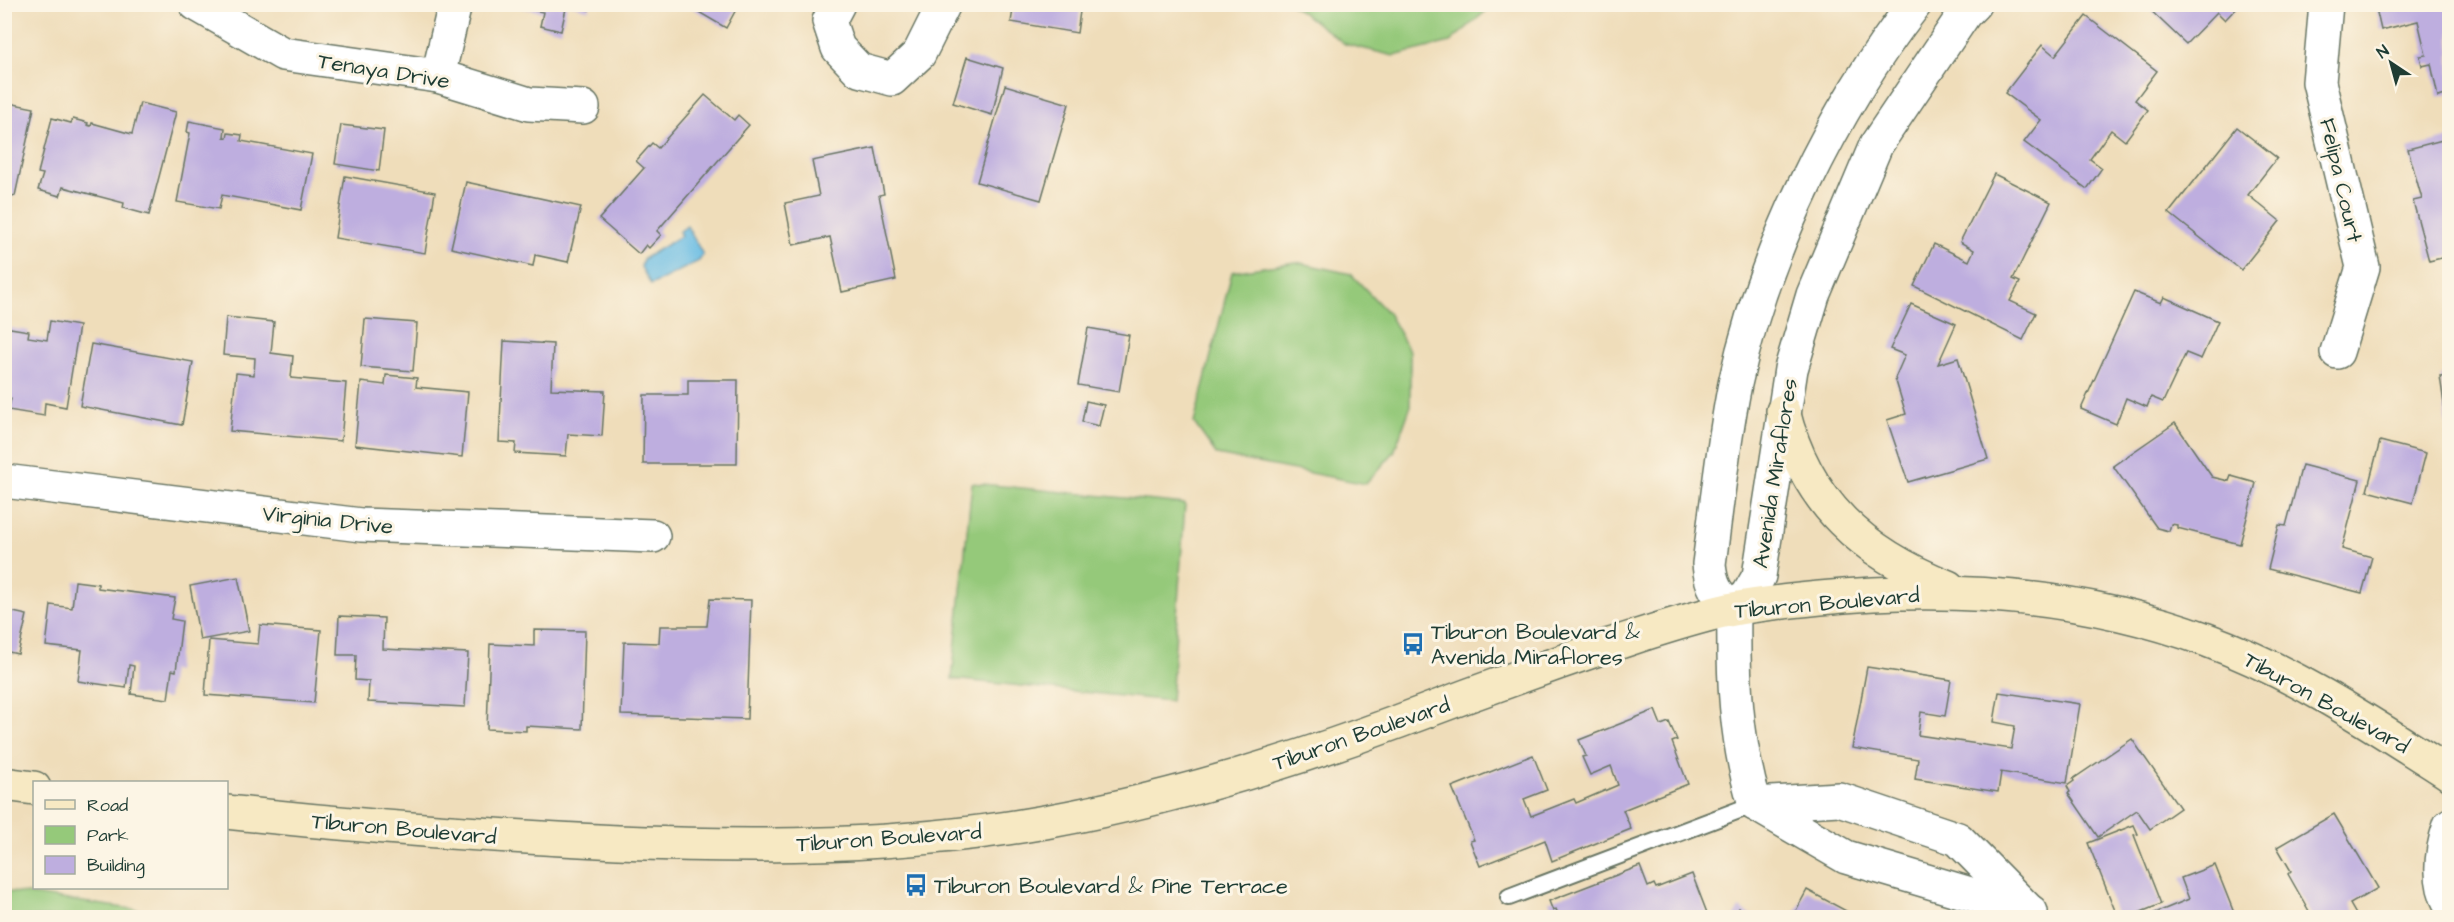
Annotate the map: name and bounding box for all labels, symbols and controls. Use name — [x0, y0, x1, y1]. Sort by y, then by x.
north arrow — [2361, 33, 2421, 93]
text: N — [2372, 40, 2393, 64]
street label: Tenaya Drive — [316, 46, 452, 98]
street label: Felipa Court — [2311, 115, 2370, 245]
street label: Avenida Miraflores — [1745, 376, 1806, 570]
street label: Virginia Drive — [261, 498, 395, 544]
street label: Tiburon Boulevard — [1733, 580, 1921, 627]
place label: Tiburon Boulevard & Avenida Miraflores — [1431, 617, 1640, 673]
bus stop icon: Tiburon Boulevard & Avenida Miraflores — [1400, 631, 1426, 657]
street label: Tiburon Boulevard — [2238, 645, 2415, 762]
street label: Tiburon Boulevard — [1269, 690, 1454, 779]
legend — [33, 781, 228, 889]
text: Road — [87, 793, 128, 818]
street label: Tiburon Boulevard — [310, 806, 498, 853]
street label: Tiburon Boulevard — [796, 817, 983, 860]
text: Park — [87, 823, 129, 848]
text: Building — [87, 853, 145, 879]
place label: Tiburon Boulevard & Pine Terrace — [934, 871, 1288, 902]
bus stop icon: Tiburon Boulevard & Pine Terrace — [903, 872, 929, 898]

